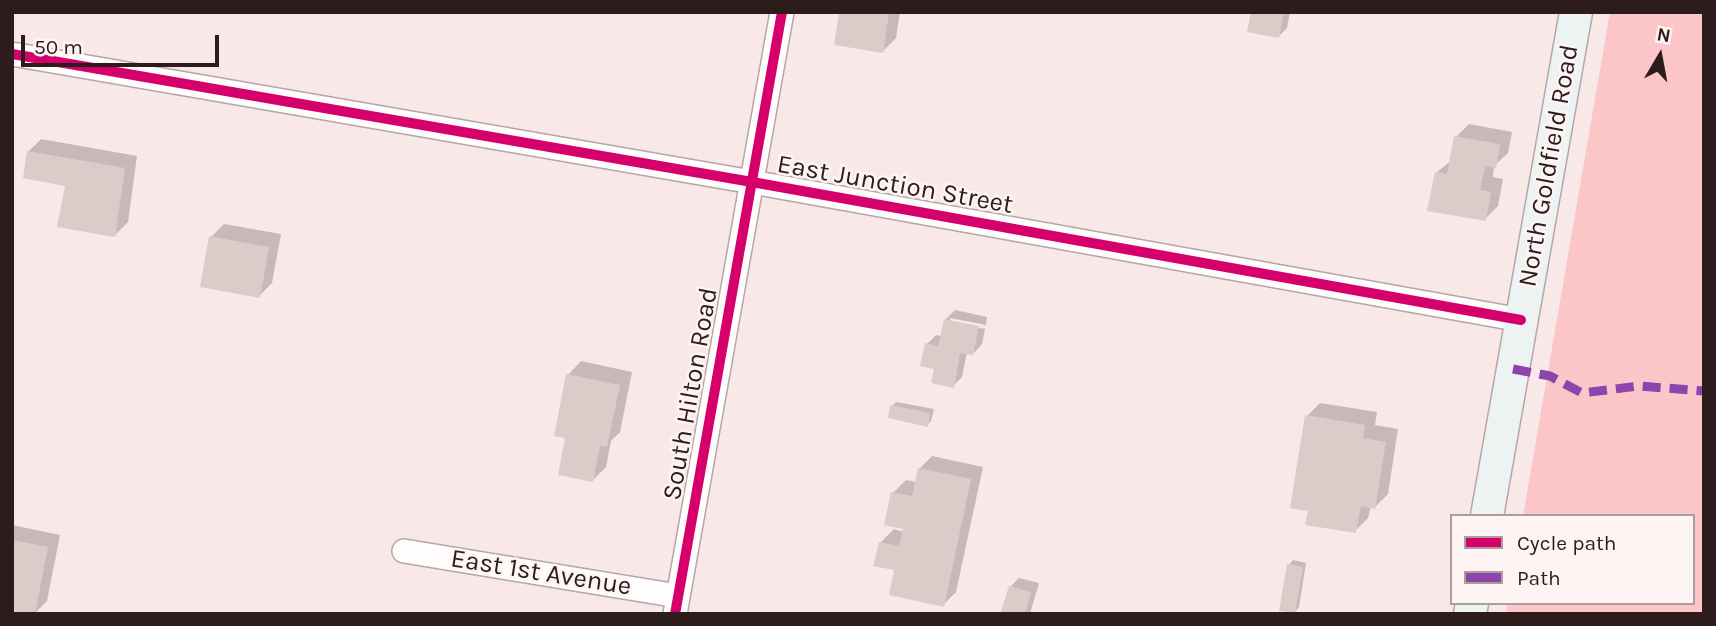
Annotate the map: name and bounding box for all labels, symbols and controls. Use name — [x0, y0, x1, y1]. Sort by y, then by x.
scale bar — [24, 21, 222, 65]
north arrow — [1625, 21, 1695, 91]
text: N — [1655, 23, 1672, 47]
text: 50 m — [34, 35, 83, 59]
street label: North Goldfield Road — [1512, 42, 1586, 290]
street label: East Junction Street — [775, 149, 1015, 221]
street label: South Hilton Road — [657, 285, 725, 503]
legend — [1450, 514, 1695, 605]
text: Cycle path — [1517, 531, 1617, 555]
street label: East 1st Avenue — [449, 543, 633, 603]
text: Path — [1517, 566, 1561, 590]

